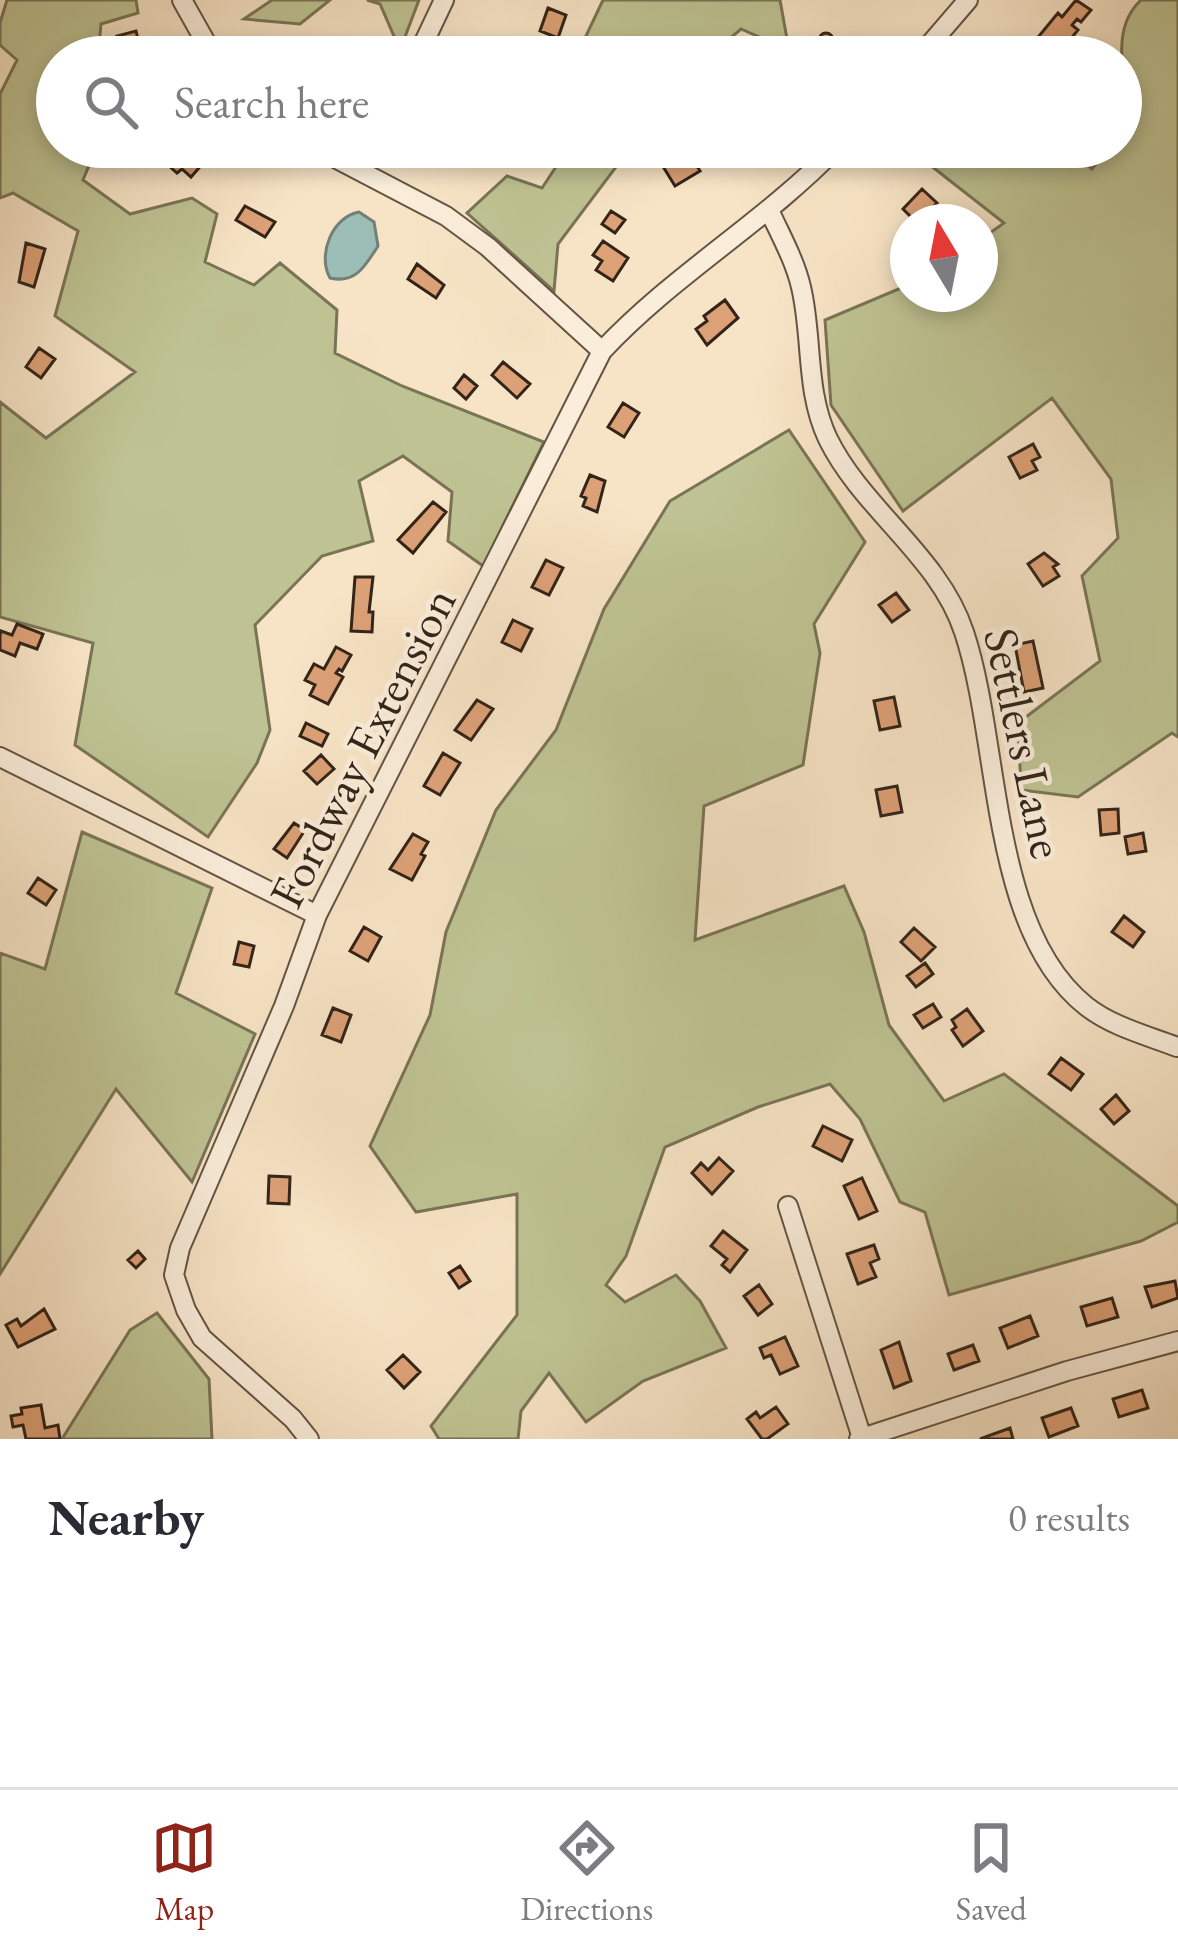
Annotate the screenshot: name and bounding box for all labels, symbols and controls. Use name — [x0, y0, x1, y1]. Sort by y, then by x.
search box — [36, 36, 1142, 168]
icon: search — [78, 69, 144, 135]
text: Search here — [174, 73, 369, 131]
north arrow — [890, 204, 998, 312]
street label: Fordway Extension — [255, 576, 469, 918]
street label: Settlers Lane — [970, 622, 1080, 864]
text: Nearby — [48, 1484, 204, 1550]
text: 0 results — [1008, 1492, 1130, 1543]
tab: Map — [151, 1815, 217, 1930]
tab: Directions — [520, 1815, 653, 1930]
tab: Saved — [956, 1815, 1027, 1930]

